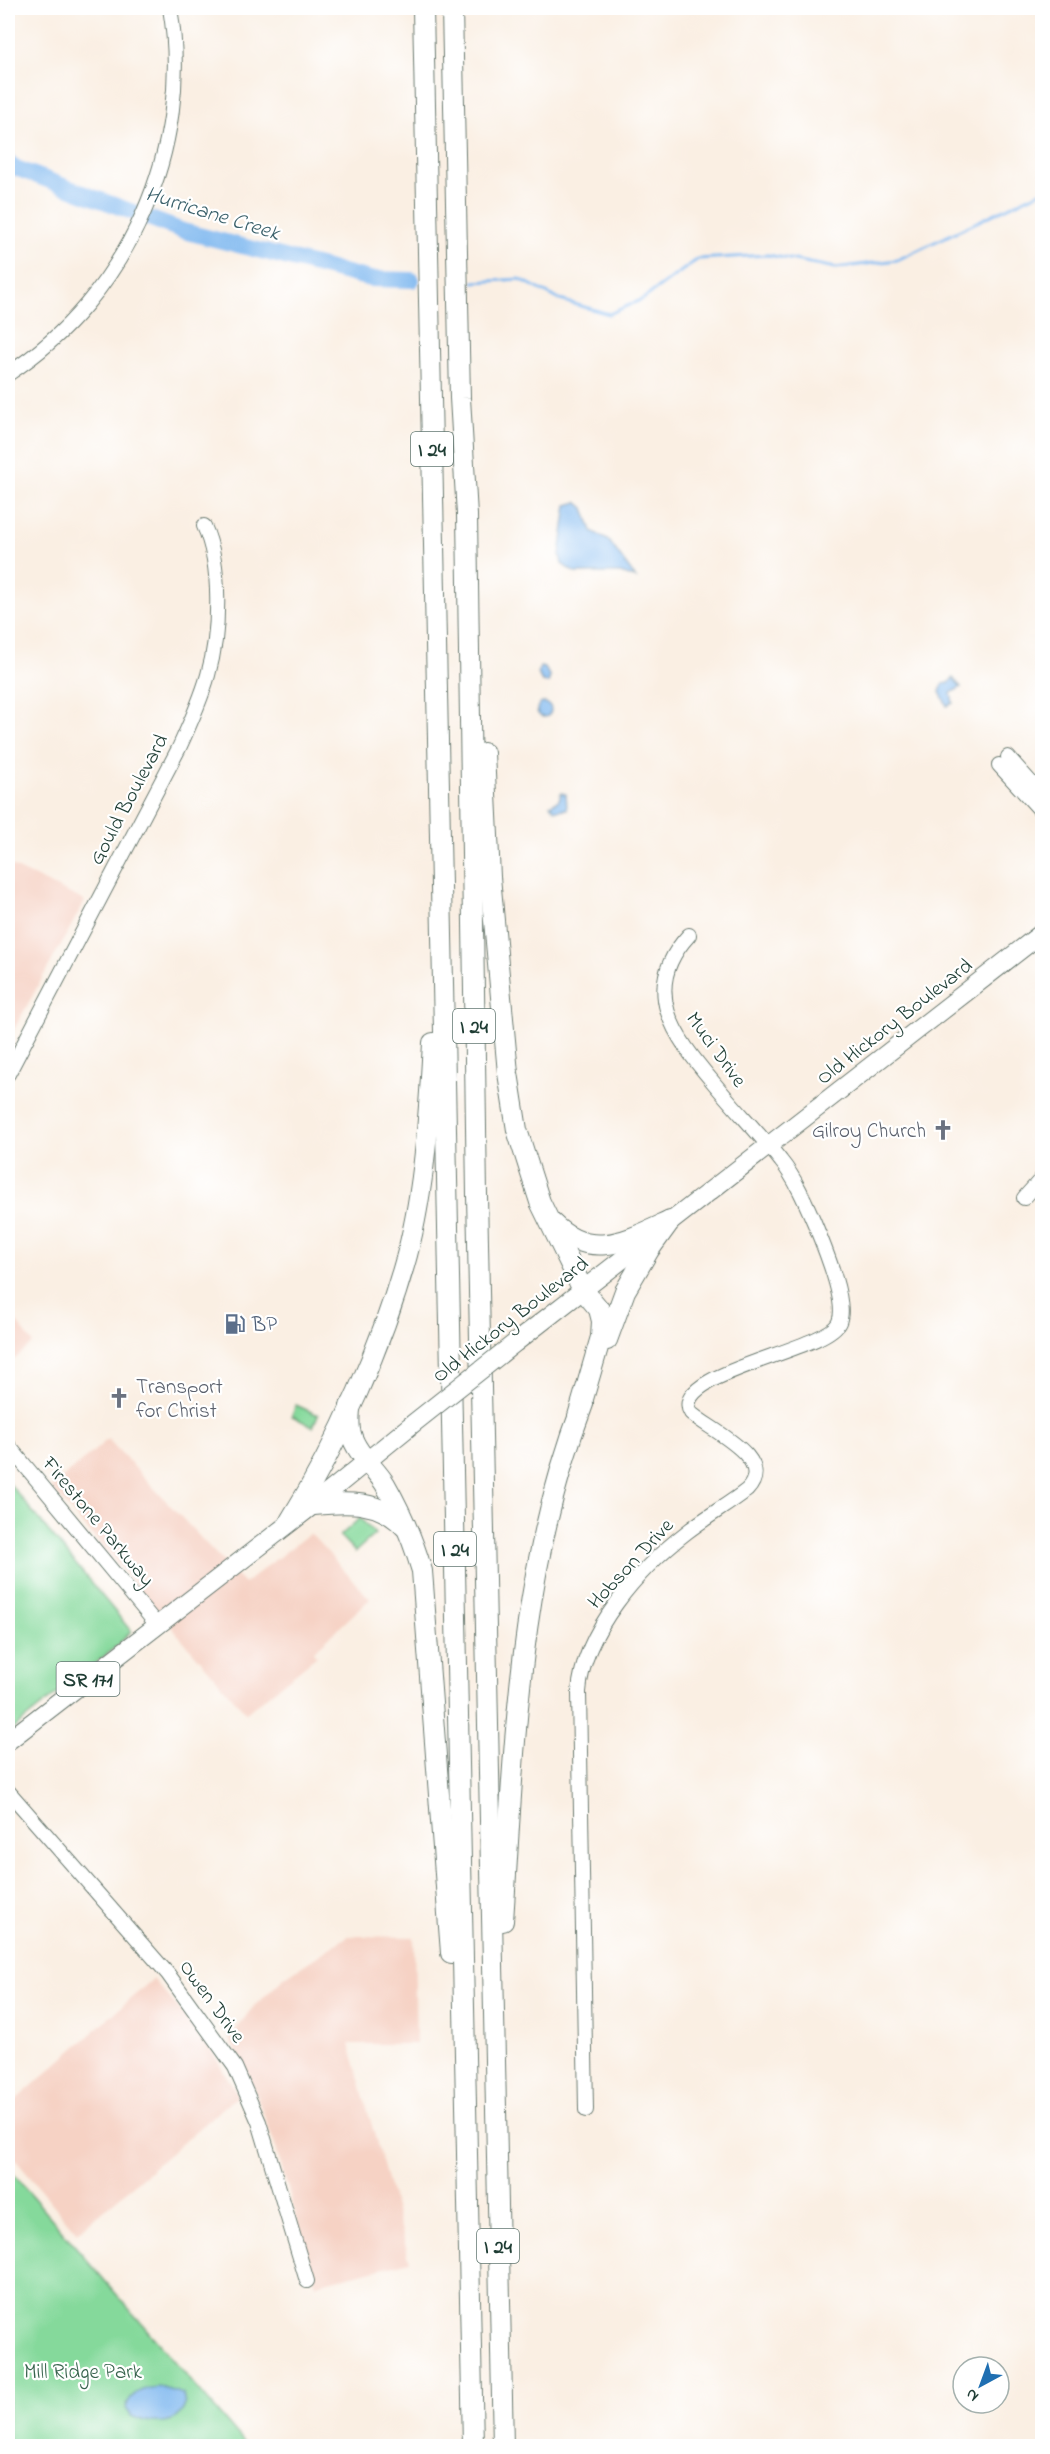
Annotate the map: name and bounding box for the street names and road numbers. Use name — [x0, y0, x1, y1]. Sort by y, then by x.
road number: I 24 — [411, 432, 453, 466]
street label: Gould Boulevard — [83, 729, 177, 871]
street label: Old Hickory Boulevard — [811, 952, 981, 1095]
street label: Muci Drive — [678, 1006, 753, 1095]
road number: I 24 — [453, 1009, 495, 1043]
street label: Old Hickory Boulevard — [427, 1250, 597, 1393]
street label: Firestone Parkway — [32, 1450, 161, 1595]
street label: Hobson Drive — [581, 1512, 682, 1617]
road number: I 24 — [434, 1532, 476, 1566]
road number: SR 171 — [56, 1662, 119, 1696]
street label: Owen Drive — [171, 1954, 252, 2050]
road number: I 24 — [477, 2229, 519, 2263]

